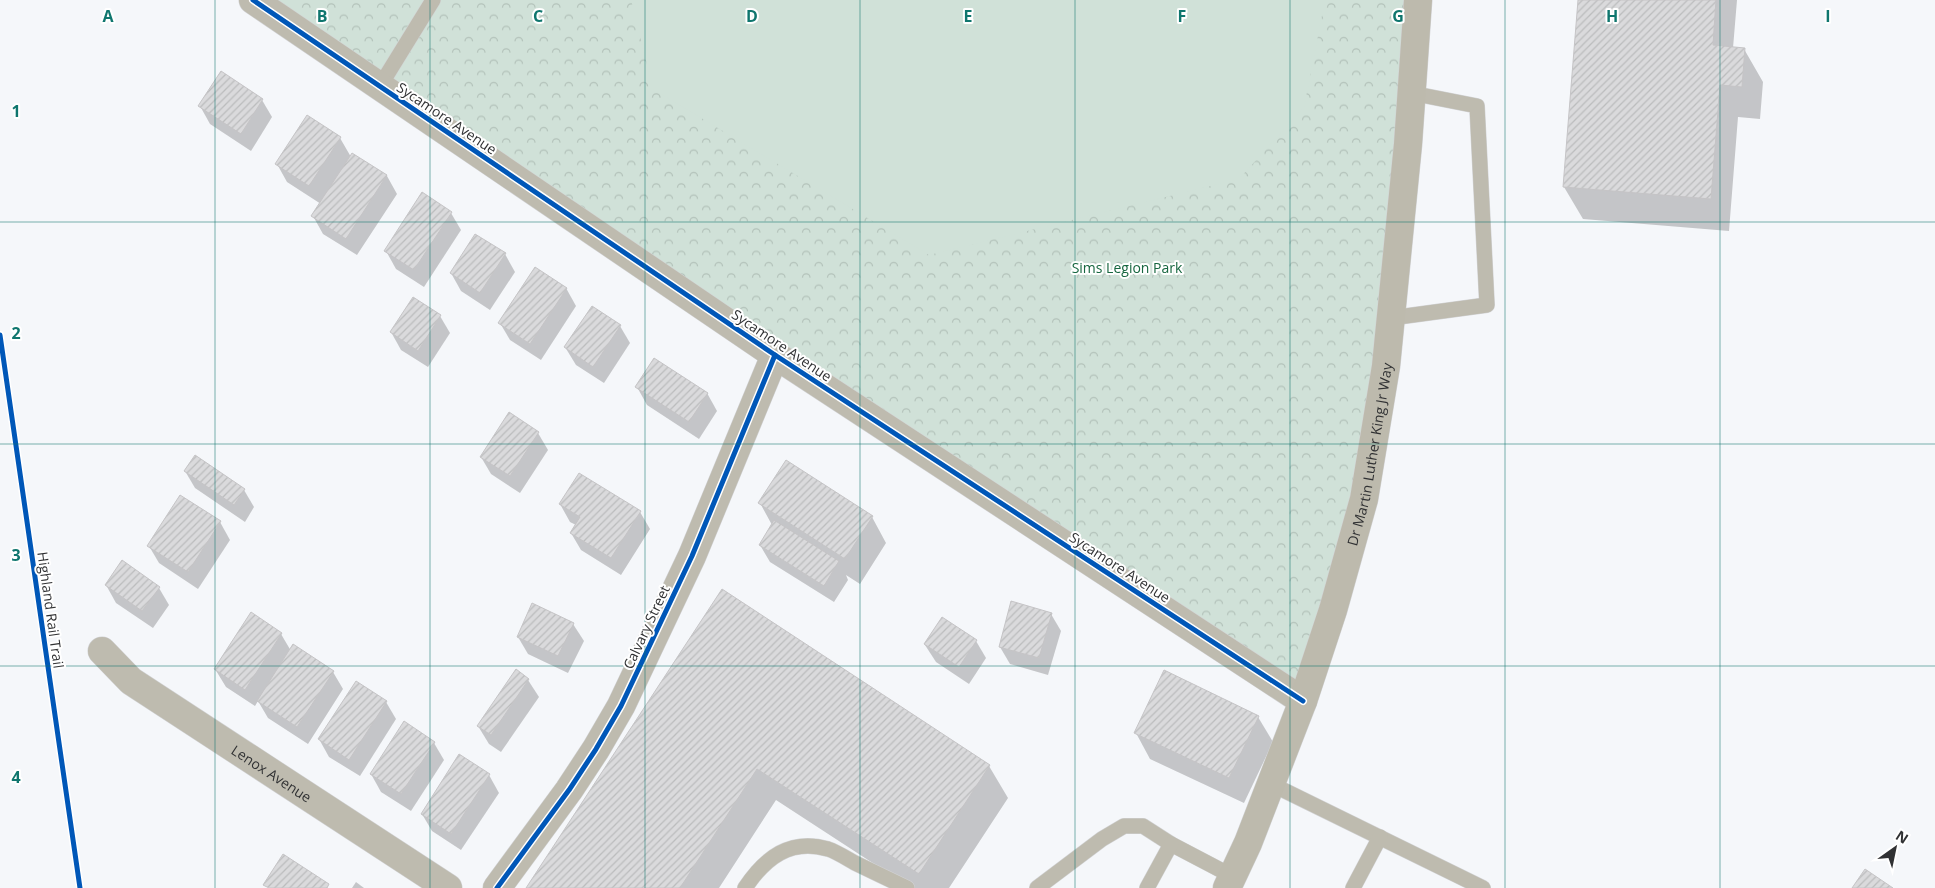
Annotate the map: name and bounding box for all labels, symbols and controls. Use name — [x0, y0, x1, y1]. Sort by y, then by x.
text: A — [102, 5, 114, 27]
text: B — [317, 5, 327, 27]
text: C — [533, 5, 543, 27]
text: D — [746, 5, 758, 27]
text: E — [964, 5, 973, 27]
text: F — [1178, 5, 1186, 27]
text: G — [1392, 5, 1404, 27]
text: H — [1606, 5, 1618, 27]
text: I — [1825, 5, 1831, 27]
street label: Sycamore Avenue — [393, 78, 501, 159]
text: 1 — [11, 100, 21, 122]
park label: Sims Legion Park — [1072, 258, 1183, 277]
street label: Sycamore Avenue — [728, 305, 836, 386]
text: 2 — [11, 322, 21, 344]
street label: Dr Martin Luther King Jr Way — [1342, 360, 1396, 548]
street label: Sycamore Avenue — [1066, 527, 1174, 607]
text: 3 — [11, 544, 21, 566]
street label: Highland Rail Trail — [33, 550, 69, 670]
street label: Calvary Street — [618, 582, 674, 672]
street label: Lenox Avenue — [228, 740, 316, 806]
text: 4 — [11, 766, 21, 788]
north arrow — [1870, 823, 1920, 873]
text: N — [1892, 826, 1912, 848]

